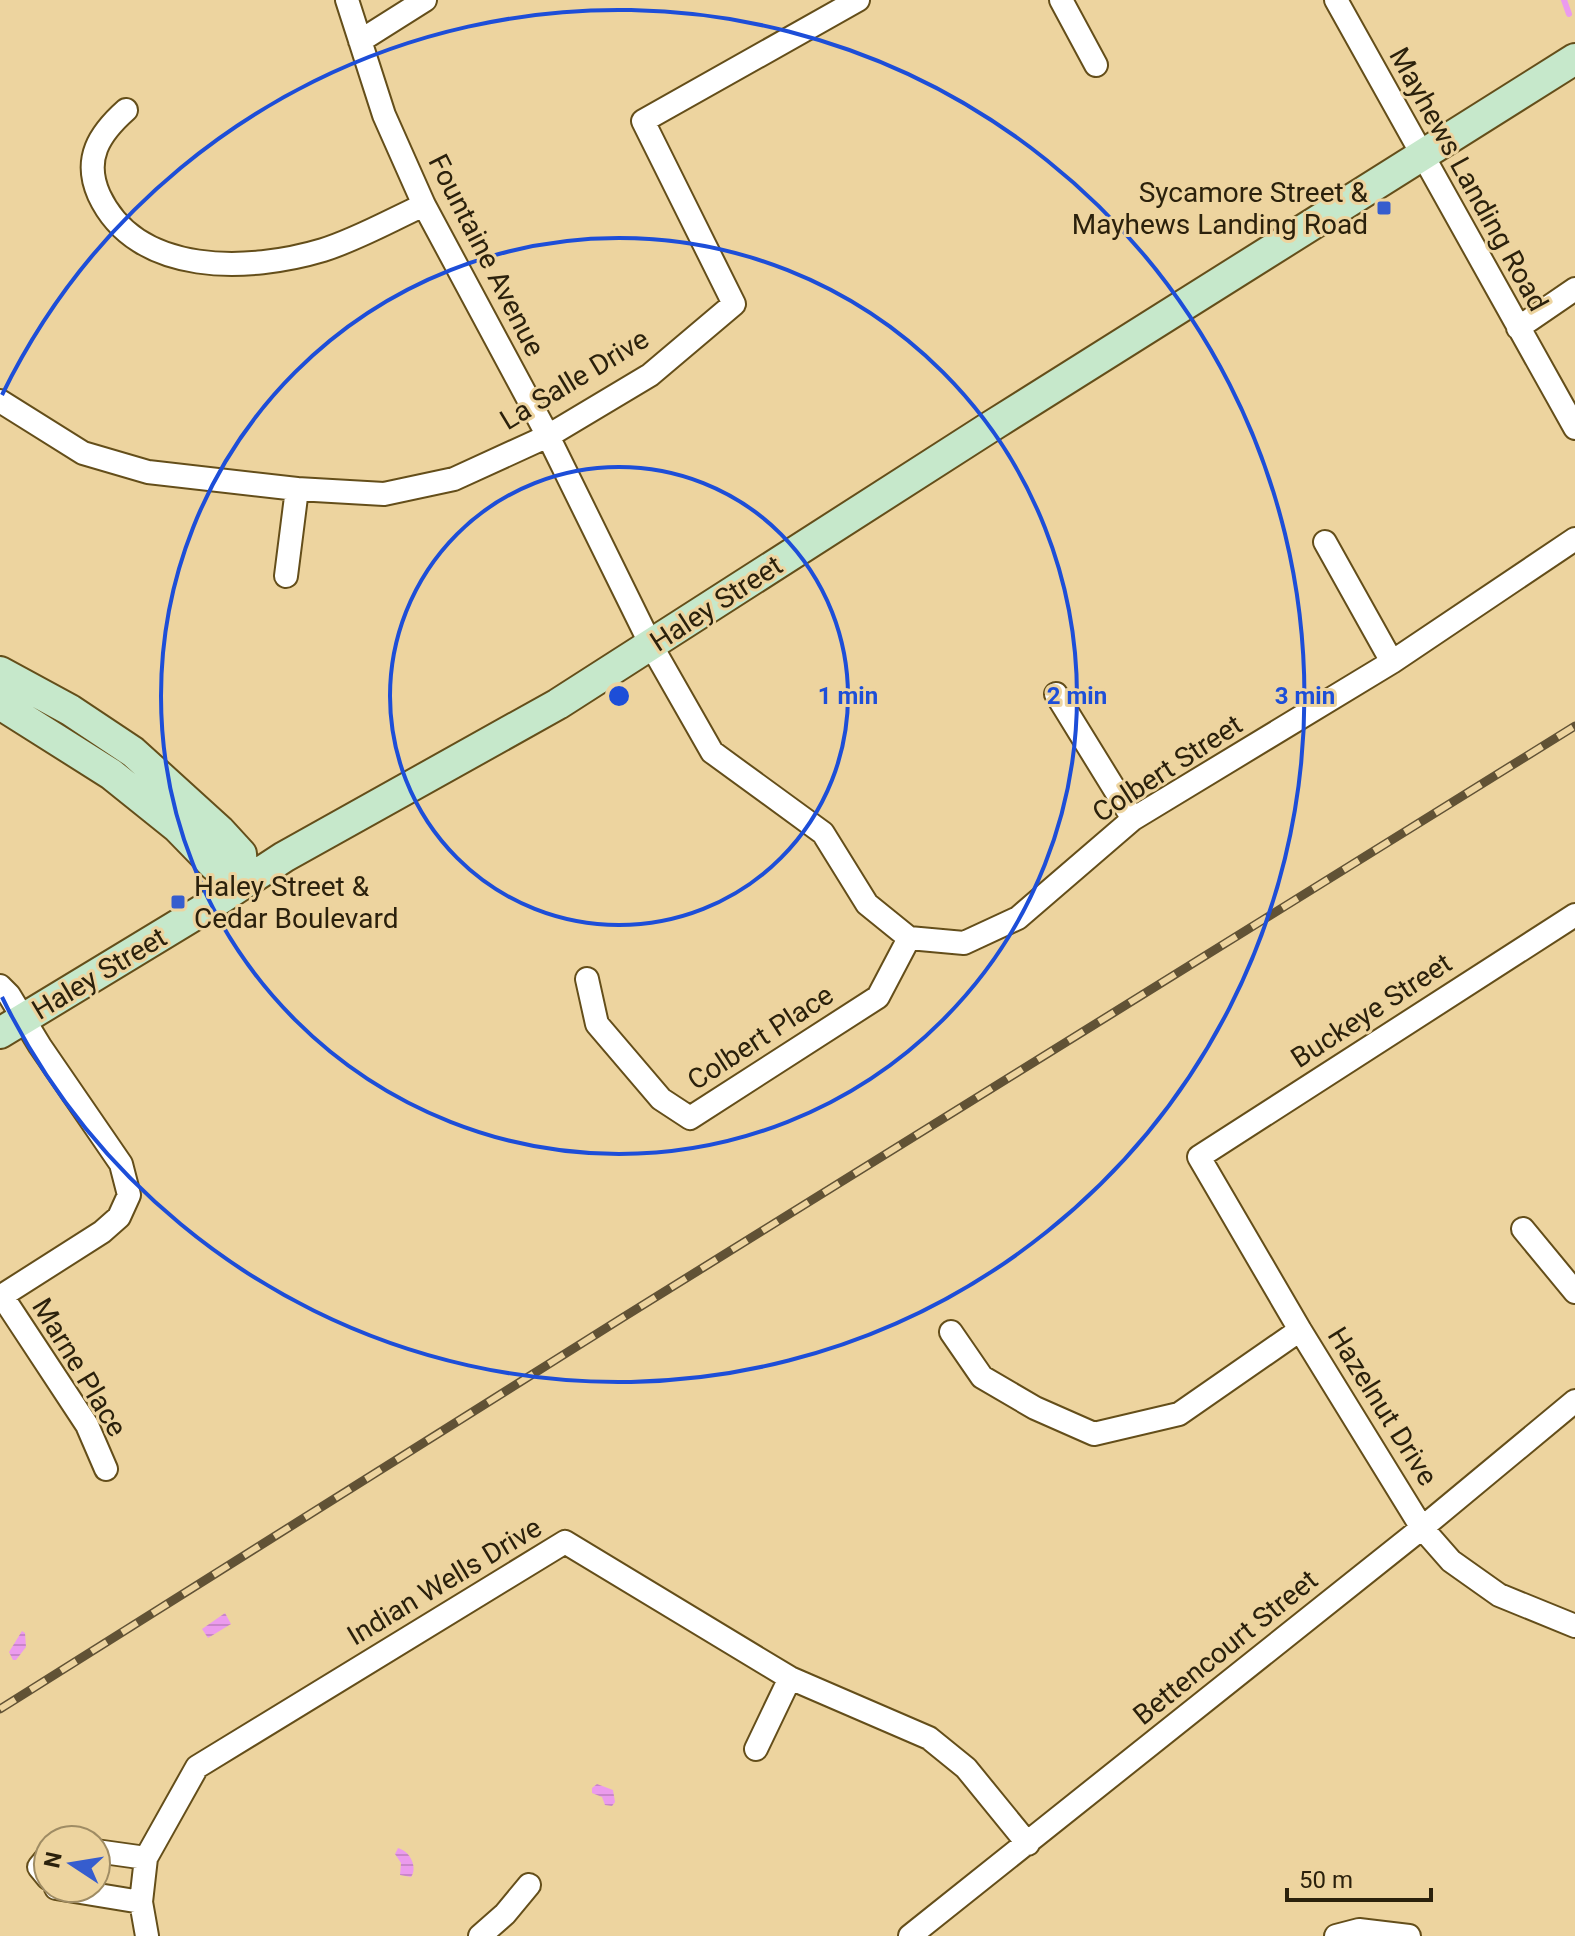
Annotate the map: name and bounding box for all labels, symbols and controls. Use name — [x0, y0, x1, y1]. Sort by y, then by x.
street label: Mayhews Landing Road — [1382, 42, 1555, 317]
street label: Fountaine Avenue — [421, 149, 552, 362]
place label: Sycamore Street & Mayhews Landing Road — [1072, 176, 1369, 241]
marker: Sycamore Street & Mayhews Landing Road — [1375, 199, 1393, 217]
street label: La Salle Drive — [494, 322, 655, 437]
street label: Haley Street — [644, 549, 788, 658]
centre of rings — [605, 682, 633, 710]
text: 1 min — [818, 682, 878, 710]
text: 2 min — [1047, 682, 1107, 710]
text: 3 min — [1275, 682, 1335, 710]
street label: Colbert Street — [1086, 708, 1248, 829]
place label: Haley Street & Cedar Boulevard — [194, 870, 398, 935]
marker: Haley Street & Cedar Boulevard — [169, 893, 187, 911]
street label: Haley Street — [26, 920, 172, 1026]
street label: Buckeye Street — [1285, 946, 1458, 1075]
street label: Colbert Place — [681, 978, 839, 1097]
street label: Marne Place — [25, 1292, 134, 1442]
street label: Hazelnut Drive — [1321, 1321, 1444, 1492]
street label: Indian Wells Drive — [341, 1511, 547, 1652]
street label: Bettencourt Street — [1127, 1563, 1324, 1732]
north arrow — [32, 1824, 112, 1904]
text: N — [39, 1850, 67, 1870]
scale bar — [1287, 1852, 1431, 1902]
text: 50 m — [1299, 1866, 1353, 1894]

